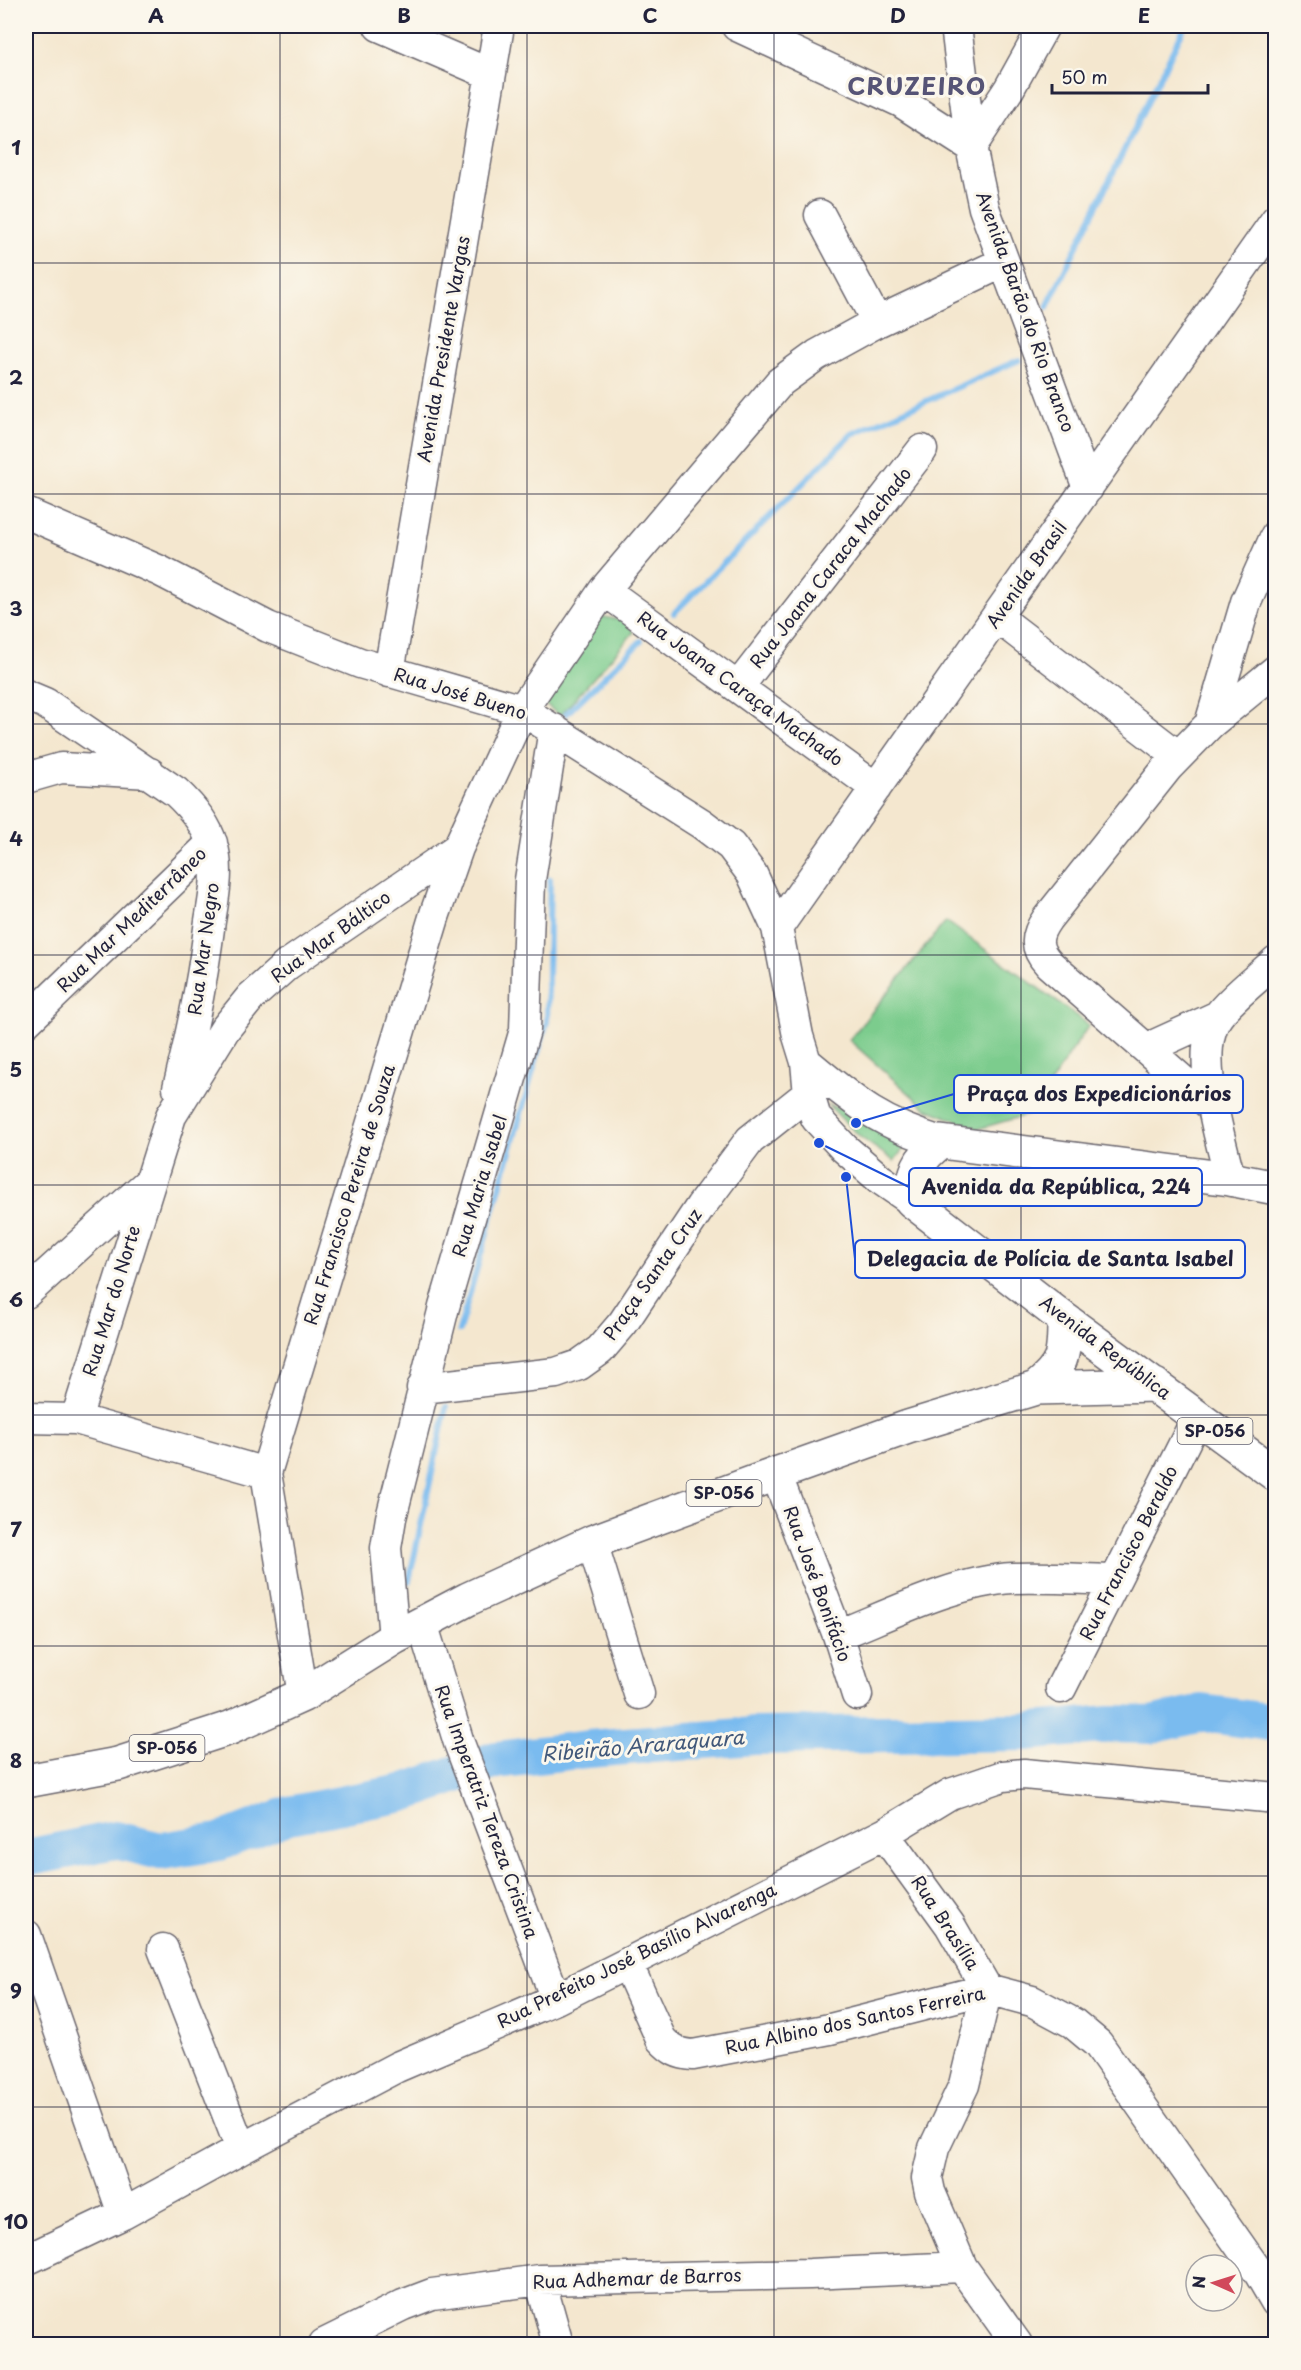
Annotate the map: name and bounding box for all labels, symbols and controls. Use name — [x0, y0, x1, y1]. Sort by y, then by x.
text: A — [148, 0, 164, 30]
text: B — [397, 0, 411, 30]
text: C — [642, 0, 658, 30]
text: D — [890, 0, 906, 30]
text: E — [1138, 0, 1150, 30]
scale bar — [1052, 57, 1208, 95]
text: 50 m — [1061, 63, 1108, 90]
district label: CRUZEIRO — [847, 67, 987, 103]
text: 1 — [11, 132, 21, 162]
street label: Avenida Barão do Rio Branco — [970, 187, 1083, 436]
street label: Avenida Presidente Vargas — [409, 233, 476, 464]
text: 2 — [9, 362, 23, 392]
street label: Rua Joana Caraca Machado — [743, 461, 917, 673]
street label: Avenida Brasil — [979, 515, 1073, 633]
text: 3 — [9, 593, 23, 623]
street label: Rua Joana Caraça Machado — [632, 604, 850, 772]
street label: Rua José Bueno — [391, 660, 530, 726]
text: 4 — [9, 823, 23, 853]
street label: Rua Mar Mediterrâneo — [50, 840, 212, 998]
street label: Rua Mar Negro — [180, 881, 225, 1017]
street label: Rua Mar Báltico — [265, 883, 396, 988]
text: 5 — [10, 1054, 22, 1084]
street label: Rua Francisco Pereira de Souza — [296, 1060, 401, 1328]
callout: Praça dos Expedicionários — [954, 1075, 1243, 1113]
text: Praça dos Expedicionários — [967, 1078, 1232, 1108]
street label: Rua Maria Isabel — [444, 1111, 513, 1260]
callout: Avenida da República, 224 — [909, 1168, 1202, 1206]
text: Avenida da República, 224 — [920, 1171, 1191, 1201]
street label: Praça Santa Cruz — [596, 1202, 708, 1346]
street label: Rua Mar do Norte — [75, 1222, 146, 1379]
callout: Delegacia de Polícia de Santa Isabel — [855, 1240, 1245, 1278]
text: Delegacia de Polícia de Santa Isabel — [867, 1243, 1234, 1273]
text: 6 — [9, 1284, 23, 1314]
street label: Avenida República — [1034, 1288, 1178, 1406]
road number: SP-056 — [1178, 1418, 1252, 1444]
street label: Rua Francisco Beraldo — [1072, 1460, 1183, 1644]
road number: SP-056 — [686, 1480, 762, 1506]
street label: Rua José Bonifácio — [778, 1502, 859, 1665]
text: 7 — [10, 1514, 22, 1544]
street label: Rua Imperatriz Tereza Cristina — [429, 1681, 546, 1943]
water label: Ribeirão Araraquara — [541, 1721, 747, 1769]
road number: SP-056 — [130, 1735, 204, 1761]
text: 8 — [10, 1745, 22, 1775]
street label: Rua Brasília — [906, 1870, 987, 1975]
street label: Rua Prefeito José Basílio Alvarenga — [492, 1875, 781, 2034]
text: 9 — [10, 1975, 22, 2005]
street label: Rua Albino dos Santos Ferreira — [722, 1979, 988, 2060]
text: 10 — [4, 2206, 28, 2236]
north arrow — [1184, 2253, 1244, 2313]
street label: Rua Adhemar de Barros — [532, 2260, 742, 2295]
text: N — [1186, 2275, 1210, 2289]

